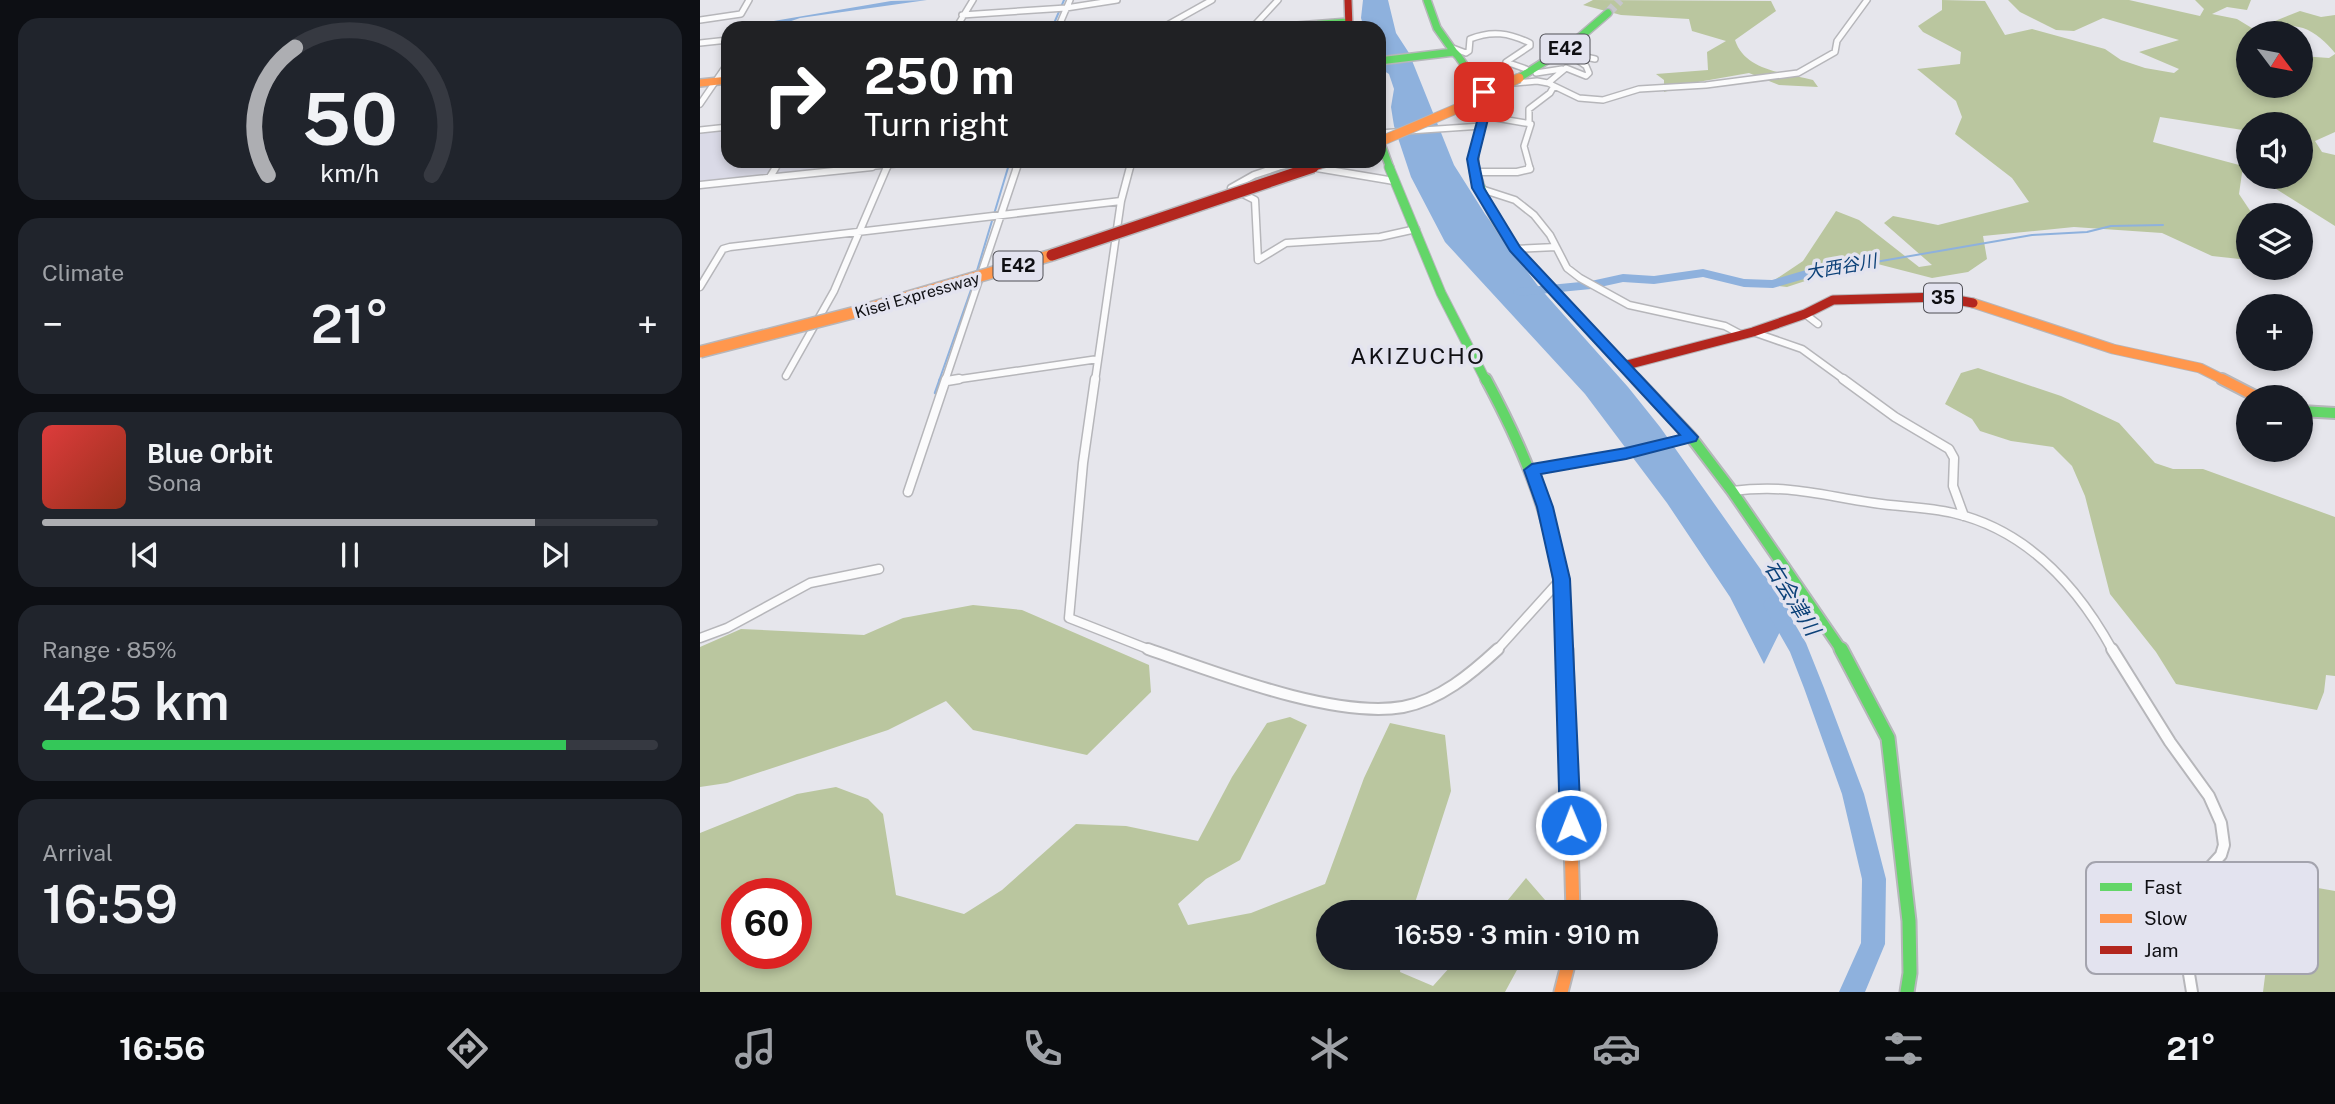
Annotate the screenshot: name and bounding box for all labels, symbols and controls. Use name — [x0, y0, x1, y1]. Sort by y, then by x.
north arrow — [2236, 21, 2314, 98]
map controls — [2236, 21, 2313, 462]
road number: E42 — [1540, 34, 1590, 64]
text: 250 m — [864, 47, 1015, 105]
icon: right — [749, 49, 840, 140]
pin — [1454, 62, 1514, 122]
icon: arrive — [1465, 73, 1503, 111]
text: 50 — [302, 76, 398, 161]
text: Turn right — [864, 106, 1009, 143]
button: sound — [2236, 112, 2313, 189]
text: km/h — [321, 158, 379, 188]
button: layers — [2236, 203, 2313, 280]
water label: 大西谷川 — [1804, 250, 1880, 283]
road number: E42 — [994, 252, 1042, 280]
text: Climate — [42, 259, 124, 286]
street label: Kisei Expressway — [853, 268, 982, 322]
road number: 35 — [1924, 284, 1962, 312]
text: 21° — [311, 294, 389, 355]
button: + — [2236, 294, 2313, 371]
text: − — [42, 302, 63, 347]
text: + — [637, 302, 658, 347]
district label: AKIZUCHO — [1350, 342, 1486, 369]
button: − — [2236, 385, 2313, 462]
text: Blue Orbit — [147, 438, 273, 469]
text: Sona — [147, 469, 201, 496]
icon: previous — [126, 536, 164, 574]
icon: pause — [331, 536, 369, 574]
icon: next — [536, 536, 574, 574]
water label: 右会津川 — [1760, 555, 1826, 642]
text: Range · 85% — [42, 636, 177, 663]
text: 425 km — [42, 671, 230, 732]
position arrow — [1534, 788, 1608, 862]
text: Arrival — [42, 839, 113, 866]
legend — [2086, 862, 2318, 974]
text: 16:59 — [42, 874, 178, 935]
text: Fast — [2144, 876, 2182, 898]
speed limit sign: 60 — [721, 878, 812, 969]
text: Slow — [2144, 907, 2188, 929]
text: 16:59 · 3 min · 910 m — [1394, 919, 1640, 950]
text: Jam — [2144, 939, 2178, 961]
icon: directions — [443, 1024, 492, 1073]
icon: music — [731, 1024, 780, 1073]
icon: phone — [1018, 1024, 1067, 1073]
icon: climate — [1305, 1024, 1354, 1073]
icon: car — [1592, 1024, 1641, 1073]
icon: filters — [1879, 1024, 1928, 1073]
text: 16:56 — [119, 1030, 205, 1067]
text: 21° — [2167, 1030, 2216, 1067]

